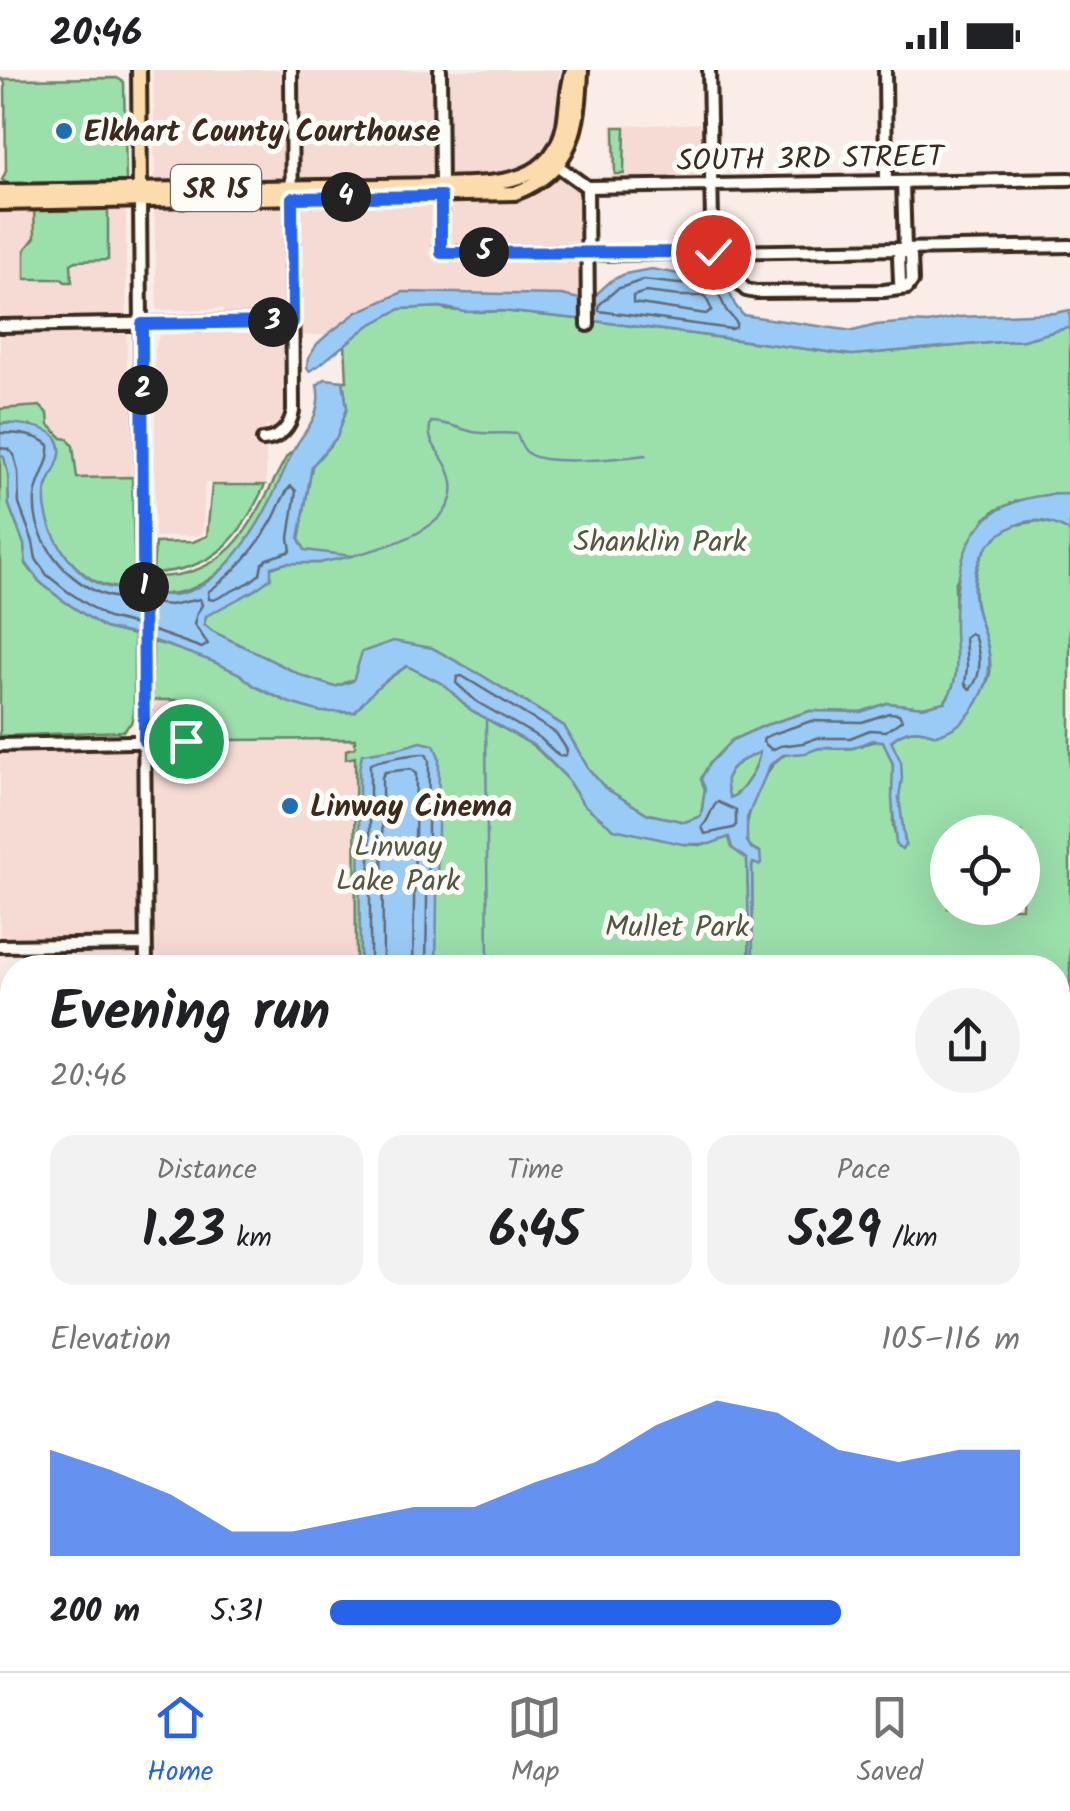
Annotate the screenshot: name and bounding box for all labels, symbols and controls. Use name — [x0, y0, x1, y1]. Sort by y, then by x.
text: 20:46 — [50, 5, 142, 65]
place label: Elkhart County Courthouse — [84, 109, 441, 157]
marker: Elkhart County Courthouse — [53, 120, 75, 142]
street label: SOUTH 3RD STREET — [676, 134, 947, 186]
road number: SR 15 — [171, 165, 261, 211]
pin: 4 — [321, 172, 371, 222]
text: 4 — [338, 174, 354, 219]
pin — [671, 210, 756, 295]
icon: check — [686, 225, 741, 280]
pin: 5 — [459, 227, 509, 277]
text: 5 — [477, 229, 491, 274]
pin: 3 — [248, 297, 298, 347]
text: 3 — [265, 299, 281, 344]
pin: 2 — [118, 365, 168, 415]
text: 2 — [135, 367, 151, 412]
park label: Shanklin Park — [573, 519, 747, 567]
pin: 1 — [119, 562, 169, 612]
text: 1 — [140, 564, 148, 609]
pin — [144, 699, 229, 784]
icon: arrive — [159, 714, 214, 769]
place label: Linway Cinema — [310, 784, 512, 832]
marker: Linway Cinema — [279, 795, 301, 817]
map controls — [930, 815, 1040, 925]
button: locate — [930, 815, 1040, 925]
park label: Linway Lake Park — [336, 824, 461, 906]
park label: Mullet Park — [605, 904, 750, 952]
text: Evening run — [50, 971, 330, 1058]
button: share — [915, 988, 1020, 1093]
text: 20:46 — [50, 1052, 128, 1103]
text: Distance — [156, 1148, 257, 1193]
text: Time — [507, 1148, 563, 1193]
text: Pace — [837, 1148, 890, 1193]
text: 1.23 — [142, 1193, 225, 1273]
text: 6:45 — [489, 1193, 581, 1273]
text: 5:29 — [789, 1193, 881, 1273]
text: km — [225, 1216, 272, 1261]
text: /km — [881, 1216, 938, 1261]
text: Elevation — [50, 1315, 171, 1366]
text: 105–116 m — [881, 1315, 1020, 1366]
text: 200 m — [50, 1587, 140, 1638]
text: 5:31 — [210, 1587, 263, 1638]
tab: Home — [147, 1690, 213, 1795]
tab: Map — [507, 1690, 562, 1795]
tab: Saved — [857, 1690, 923, 1795]

